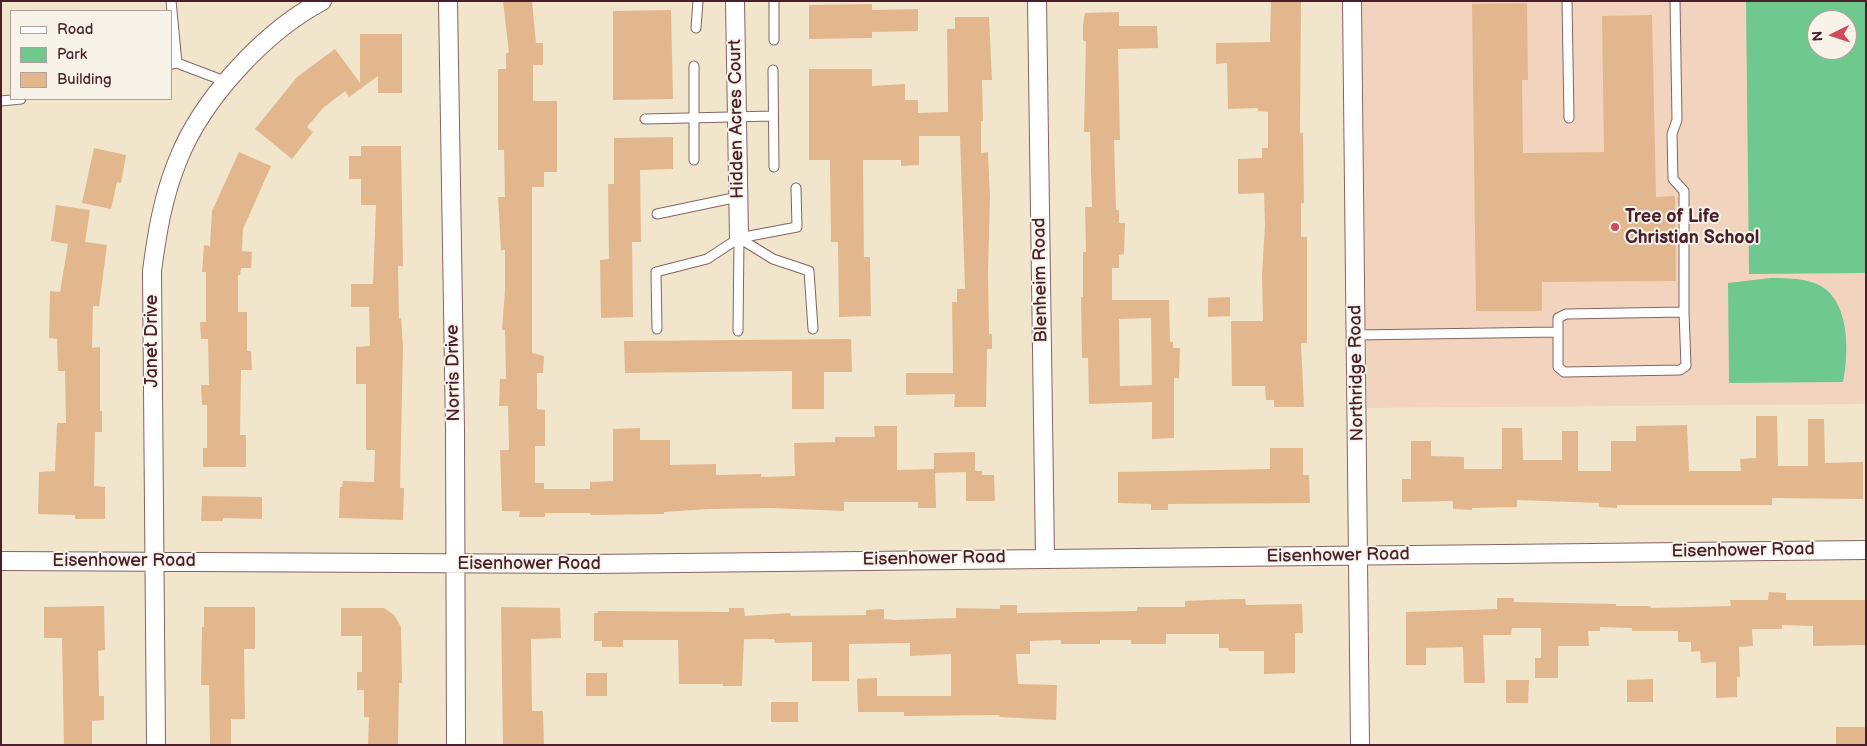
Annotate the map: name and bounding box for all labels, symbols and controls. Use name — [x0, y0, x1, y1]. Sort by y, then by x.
legend — [10, 10, 172, 100]
north arrow — [1807, 10, 1857, 60]
text: Road — [57, 20, 93, 39]
text: N — [1809, 30, 1826, 42]
street label: Hidden Acres Court — [725, 39, 749, 199]
text: Park — [57, 45, 87, 64]
text: Building — [57, 70, 112, 89]
place label: Tree of Life Christian School — [1625, 206, 1759, 248]
street label: Blenheim Road — [1029, 217, 1053, 343]
marker: Tree of Life Christian School — [1609, 221, 1621, 233]
street label: Janet Drive — [141, 295, 163, 387]
street label: Northridge Road — [1345, 305, 1369, 441]
street label: Norris Drive — [442, 324, 466, 422]
street label: Eisenhower Road — [1671, 539, 1815, 563]
street label: Eisenhower Road — [1266, 544, 1410, 568]
street label: Eisenhower Road — [862, 547, 1006, 571]
street label: Eisenhower Road — [52, 550, 196, 572]
street label: Eisenhower Road — [457, 553, 601, 575]

